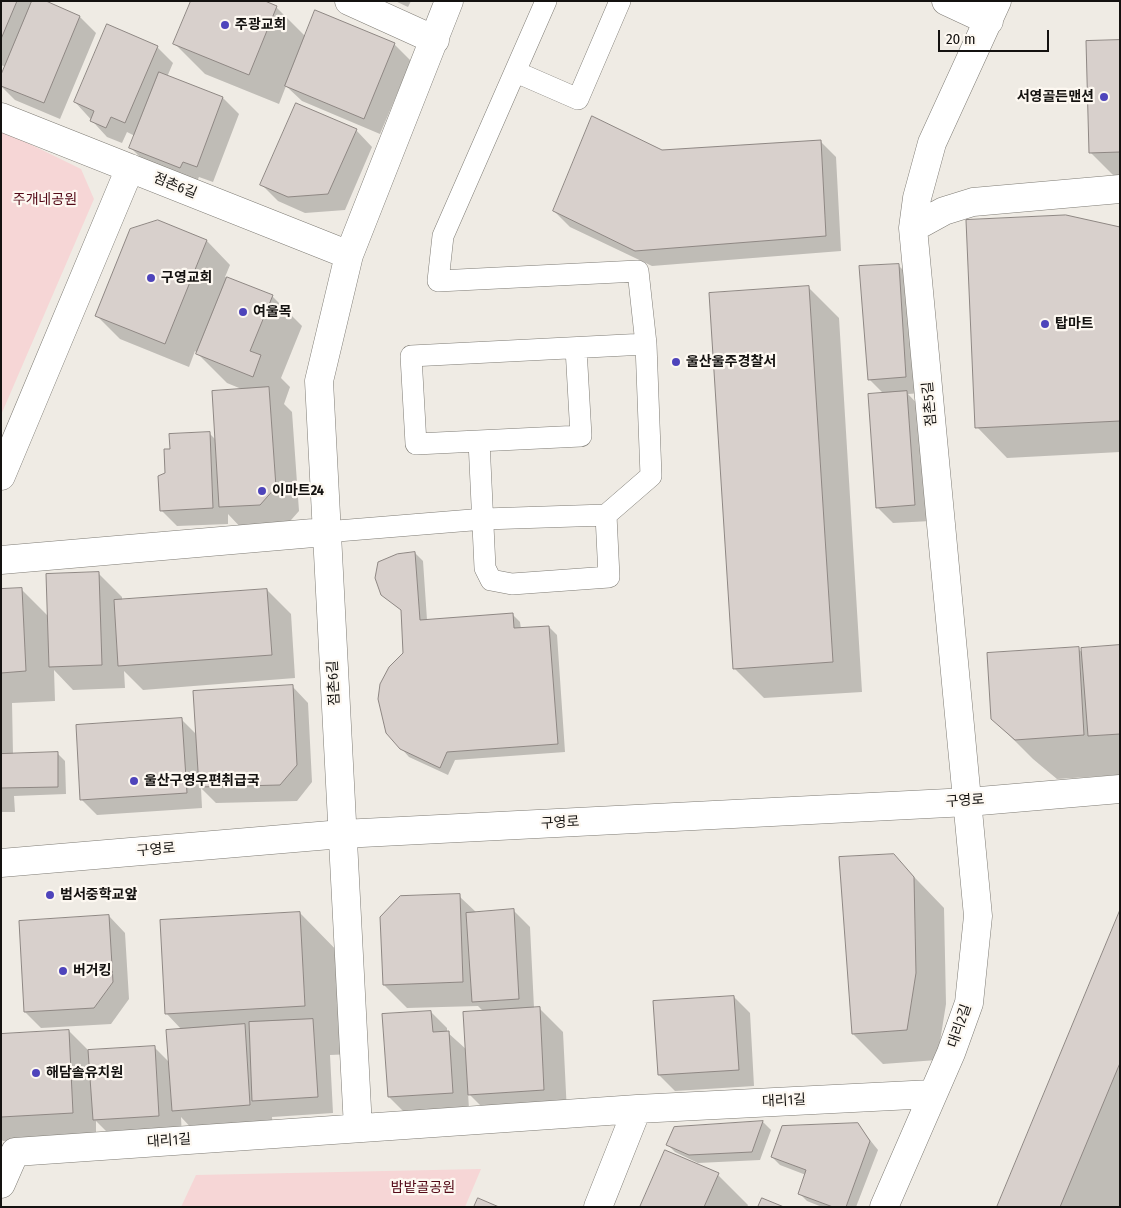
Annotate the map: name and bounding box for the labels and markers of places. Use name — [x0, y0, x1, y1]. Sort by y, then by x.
place label: 주광교회 — [235, 17, 287, 33]
marker: 주광교회 — [219, 19, 231, 31]
place label: 서영골든맨션 — [1017, 89, 1094, 105]
marker: 서영골든맨션 — [1098, 91, 1110, 103]
place label: 구영교회 — [161, 270, 213, 286]
marker: 구영교회 — [145, 272, 157, 284]
place label: 여울목 — [253, 304, 292, 320]
marker: 여울목 — [237, 306, 249, 318]
place label: 탑마트 — [1055, 316, 1094, 332]
marker: 탑마트 — [1039, 318, 1051, 330]
place label: 울산울주경찰서 — [686, 354, 776, 370]
marker: 울산울주경찰서 — [670, 356, 682, 368]
place label: 이마트24 — [272, 483, 324, 499]
marker: 이마트24 — [256, 485, 268, 497]
place label: 울산구영우편취급국 — [144, 773, 260, 789]
marker: 울산구영우편취급국 — [128, 775, 140, 787]
place label: 범서중학교앞 — [60, 887, 137, 903]
marker: 범서중학교앞 — [44, 889, 56, 901]
place label: 버거킹 — [73, 963, 112, 979]
marker: 버거킹 — [57, 965, 69, 977]
place label: 해담솔유치원 — [46, 1065, 123, 1081]
marker: 해담솔유치원 — [30, 1067, 42, 1079]

